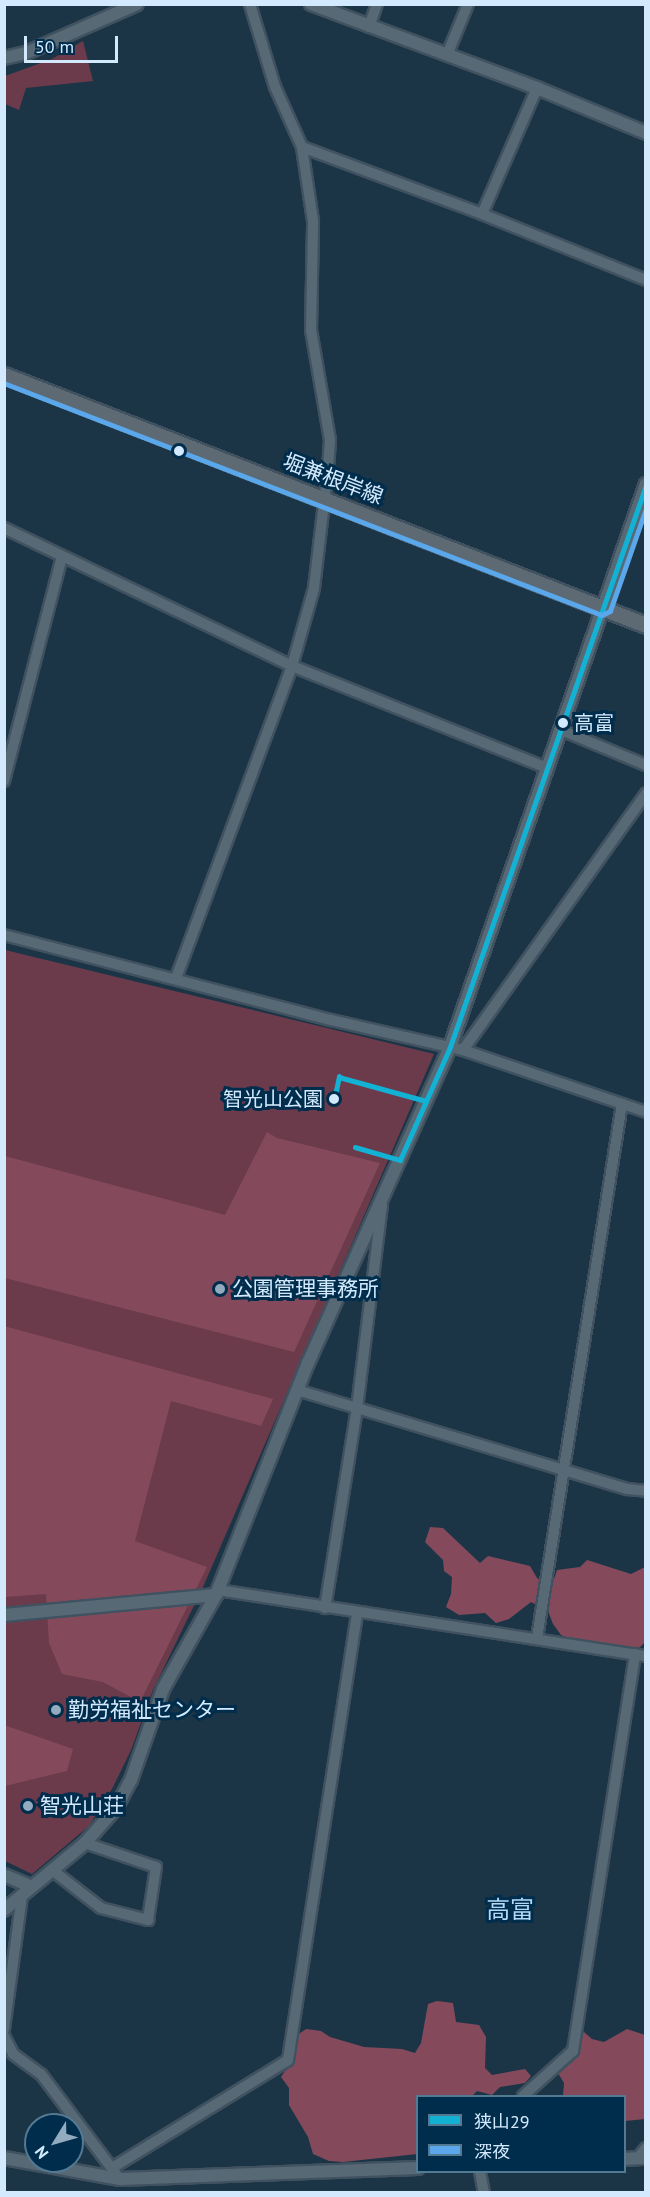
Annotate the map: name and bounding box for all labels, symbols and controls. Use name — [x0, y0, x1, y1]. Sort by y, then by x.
scale bar — [27, 24, 122, 62]
text: 50 m — [35, 35, 74, 58]
unlabelled marker — [173, 445, 185, 457]
street label: 堀兼根岸線 — [279, 448, 387, 510]
place label: 高富 — [574, 711, 614, 735]
marker: 高富 — [557, 717, 569, 729]
place label: 智光山公園 — [223, 1087, 323, 1111]
marker: 智光山公園 — [328, 1093, 340, 1105]
place label: 公園管理事務所 — [232, 1276, 379, 1302]
marker: 公園管理事務所 — [213, 1282, 227, 1296]
place label: 勤労福祉センター — [68, 1697, 236, 1723]
marker: 勤労福祉センター — [49, 1703, 63, 1717]
place label: 智光山荘 — [40, 1793, 124, 1819]
marker: 智光山荘 — [21, 1799, 35, 1813]
district label: 高富 — [486, 1896, 534, 1924]
legend — [416, 2095, 626, 2173]
text: 狭山29 — [474, 2110, 530, 2133]
north arrow — [24, 2113, 84, 2173]
text: 深夜 — [474, 2140, 510, 2163]
text: N — [30, 2142, 52, 2163]

